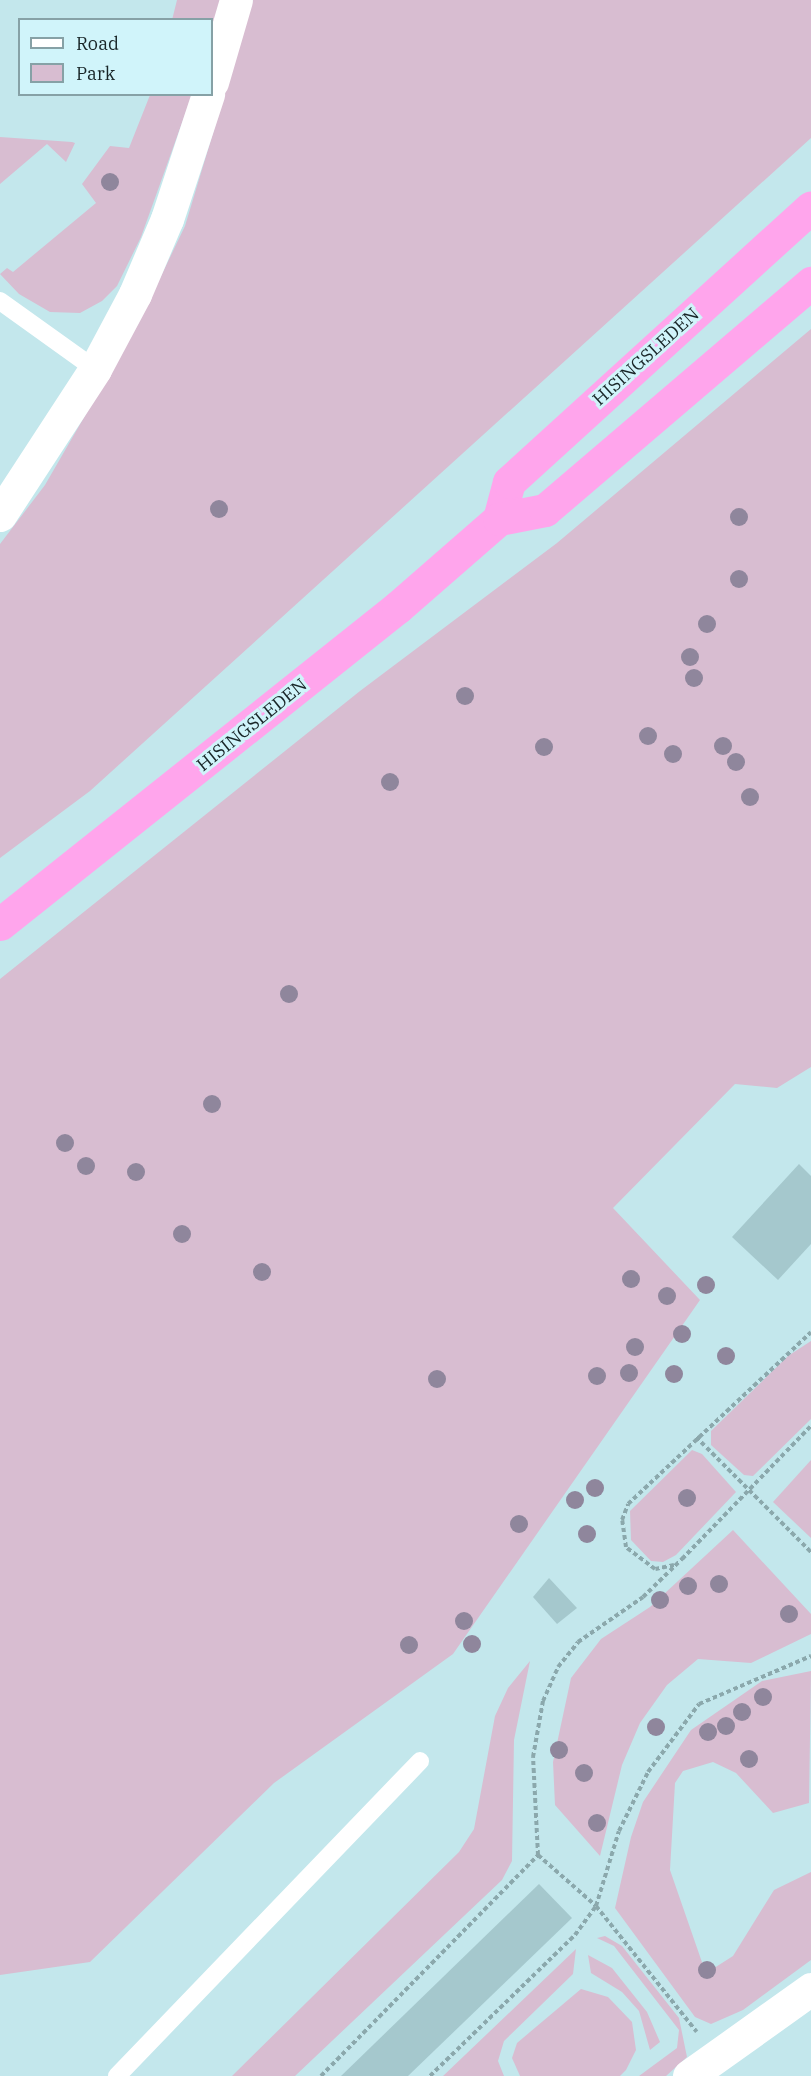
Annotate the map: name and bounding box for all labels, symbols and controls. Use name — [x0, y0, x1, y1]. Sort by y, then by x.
legend — [18, 18, 213, 96]
text: Road — [76, 32, 119, 55]
text: Park — [76, 62, 115, 85]
street label: HISINGSLEDEN — [589, 304, 703, 410]
street label: HISINGSLEDEN — [193, 674, 311, 776]

